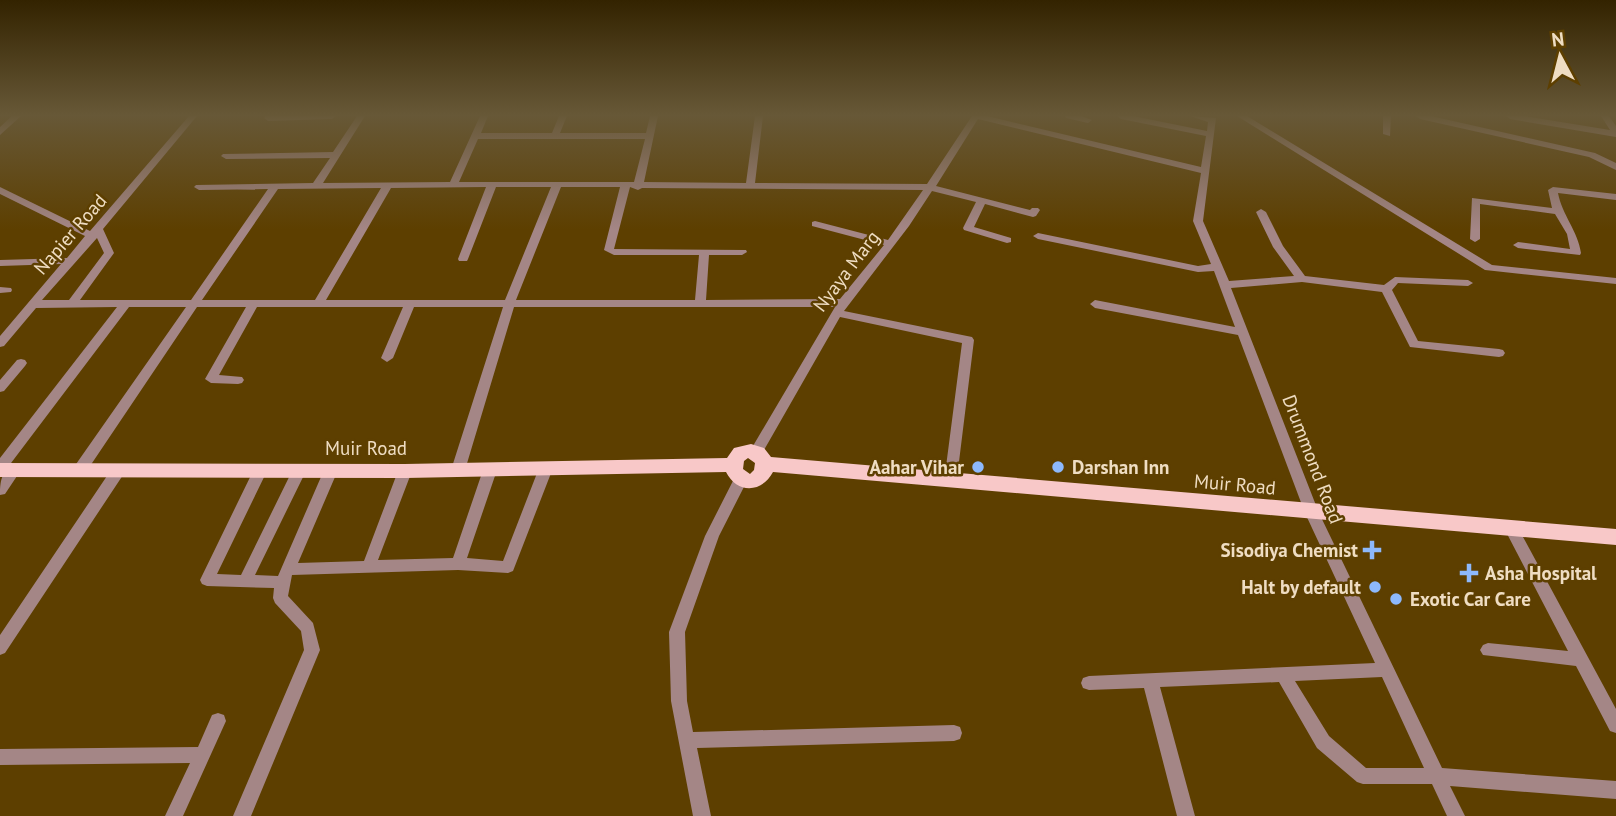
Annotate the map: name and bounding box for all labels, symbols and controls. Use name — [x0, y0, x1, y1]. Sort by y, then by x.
north arrow — [1525, 21, 1595, 91]
text: N — [1550, 26, 1566, 52]
street label: Napier Road — [28, 189, 112, 279]
street label: Nyaya Marg — [808, 226, 884, 316]
street label: Drummond Road — [1277, 391, 1349, 527]
street label: Muir Road — [325, 436, 407, 460]
place label: Aahar Vihar — [869, 455, 964, 479]
place label: Darshan Inn — [1072, 455, 1169, 479]
marker: Aahar Vihar — [970, 459, 986, 475]
marker: Darshan Inn — [1050, 459, 1066, 475]
street label: Muir Road — [1193, 468, 1277, 500]
place label: Sisodiya Chemist — [1220, 538, 1358, 562]
marker: Sisodiya Chemist — [1364, 542, 1380, 558]
place label: Asha Hospital — [1485, 561, 1597, 585]
marker: Asha Hospital — [1459, 563, 1479, 583]
place label: Halt by default — [1241, 575, 1361, 599]
marker: Halt by default — [1367, 579, 1383, 595]
place label: Exotic Car Care — [1410, 587, 1531, 611]
marker: Exotic Car Care — [1388, 591, 1404, 607]

